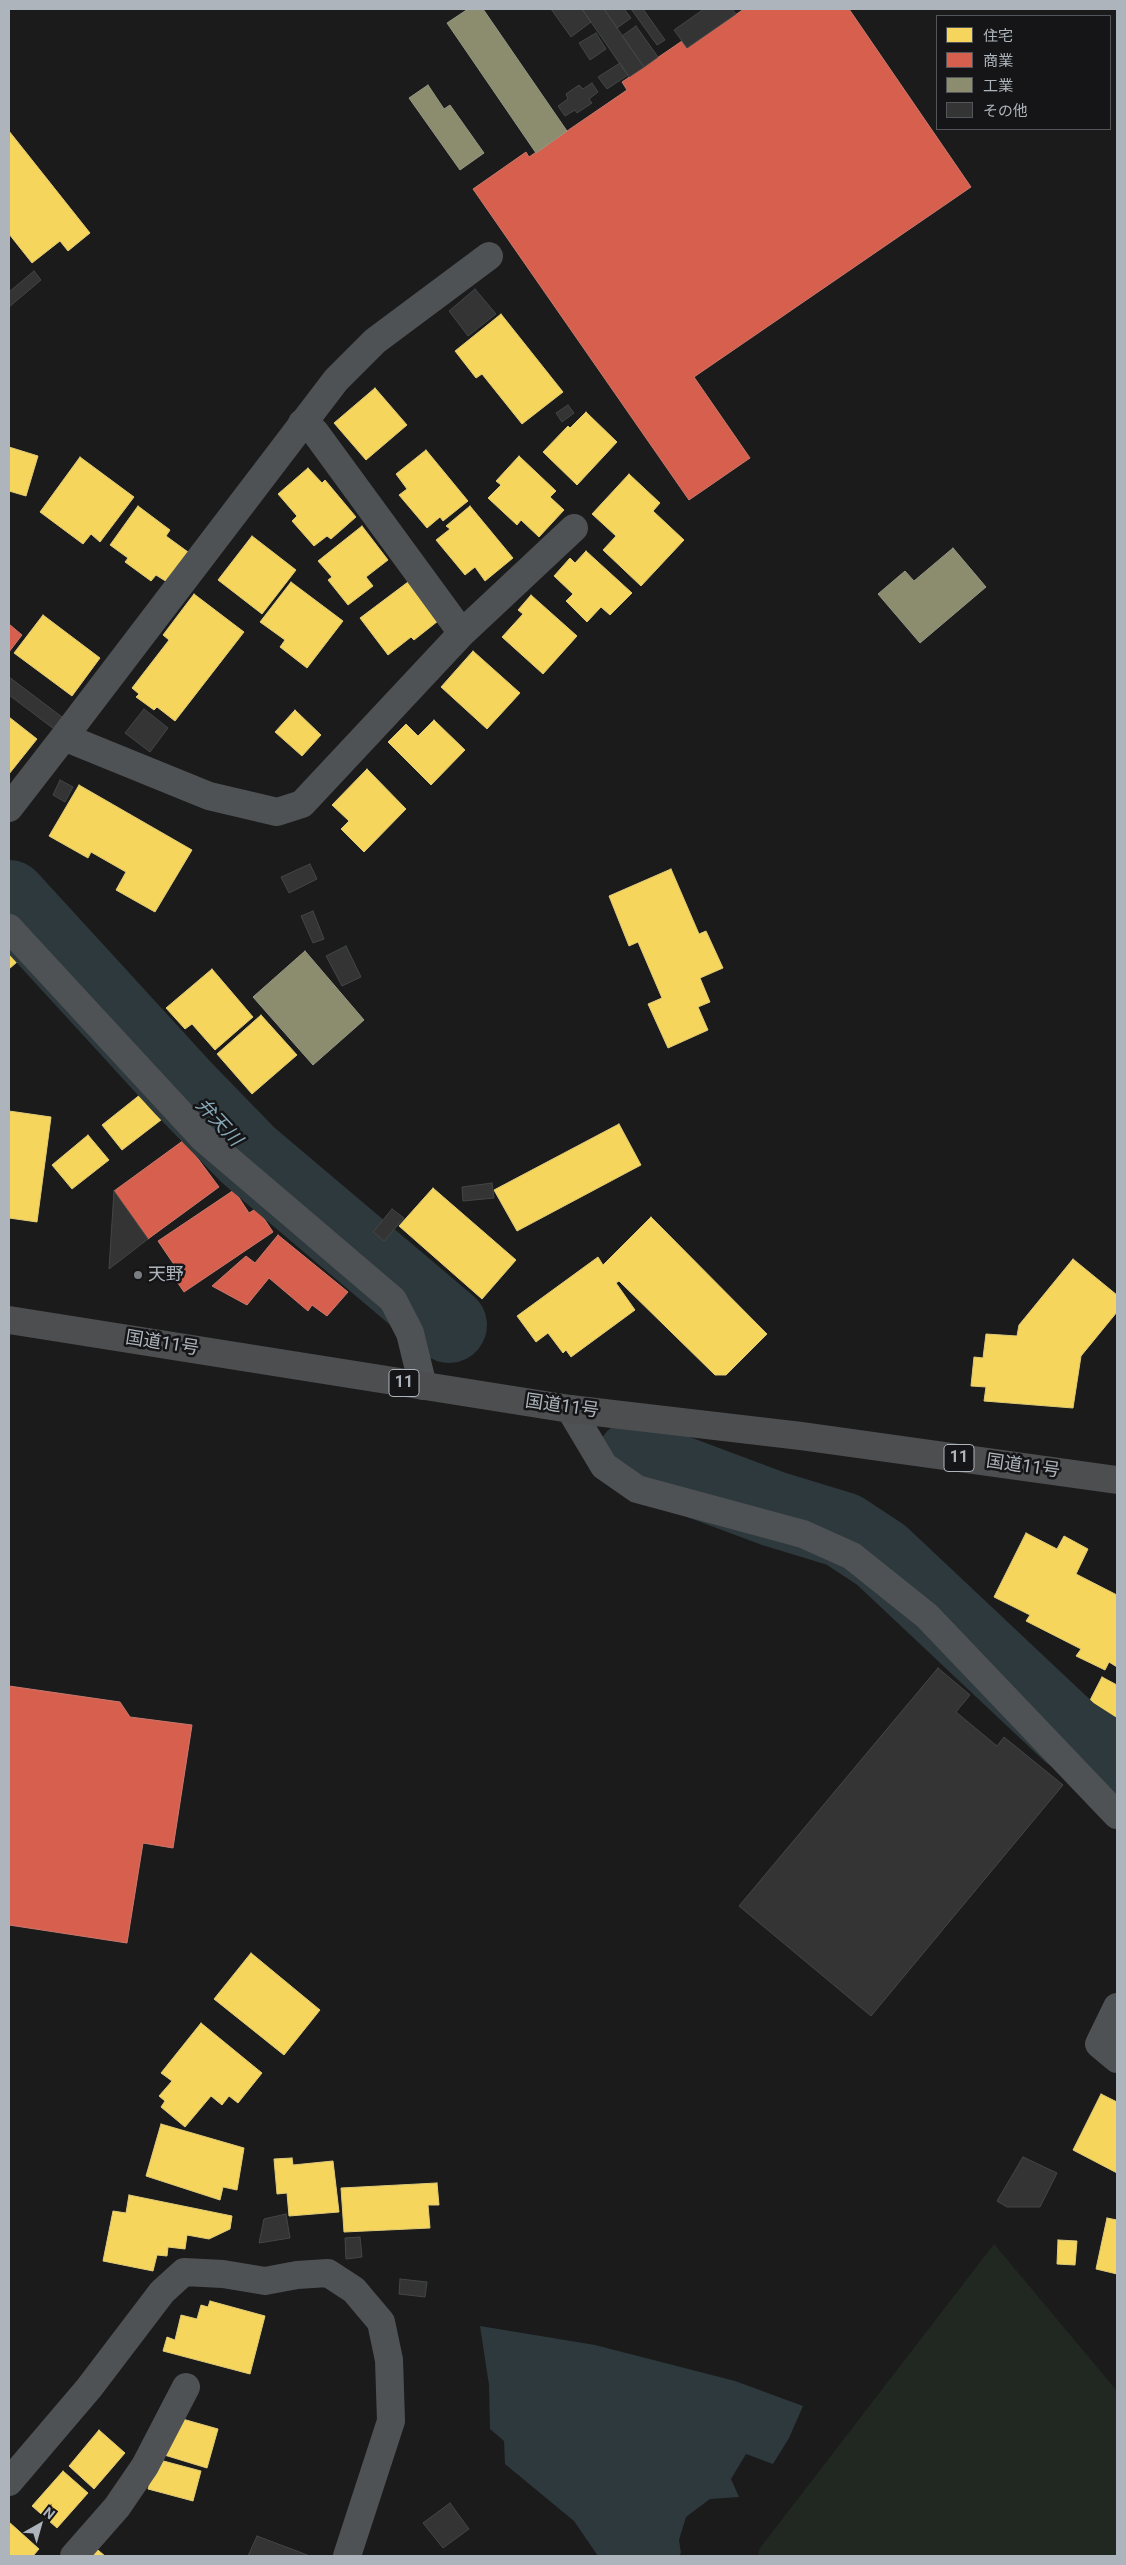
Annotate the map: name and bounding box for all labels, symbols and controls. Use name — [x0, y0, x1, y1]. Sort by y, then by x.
legend — [936, 15, 1111, 130]
text: 住宅 — [983, 27, 1013, 45]
text: 商業 — [983, 52, 1013, 70]
text: 工業 — [983, 77, 1013, 95]
text: その他 — [983, 102, 1028, 120]
water label: 弁天川 — [190, 1094, 246, 1152]
place label: 天野 — [148, 1264, 184, 1286]
marker: 天野 — [132, 1269, 144, 1281]
street label: 国道11号 — [124, 1328, 200, 1360]
road number: 11 — [389, 1370, 419, 1396]
street label: 国道11号 — [524, 1391, 600, 1423]
road number: 11 — [944, 1445, 974, 1472]
street label: 国道11号 — [985, 1451, 1061, 1483]
north arrow — [15, 2500, 65, 2550]
text: N — [40, 2504, 58, 2523]

